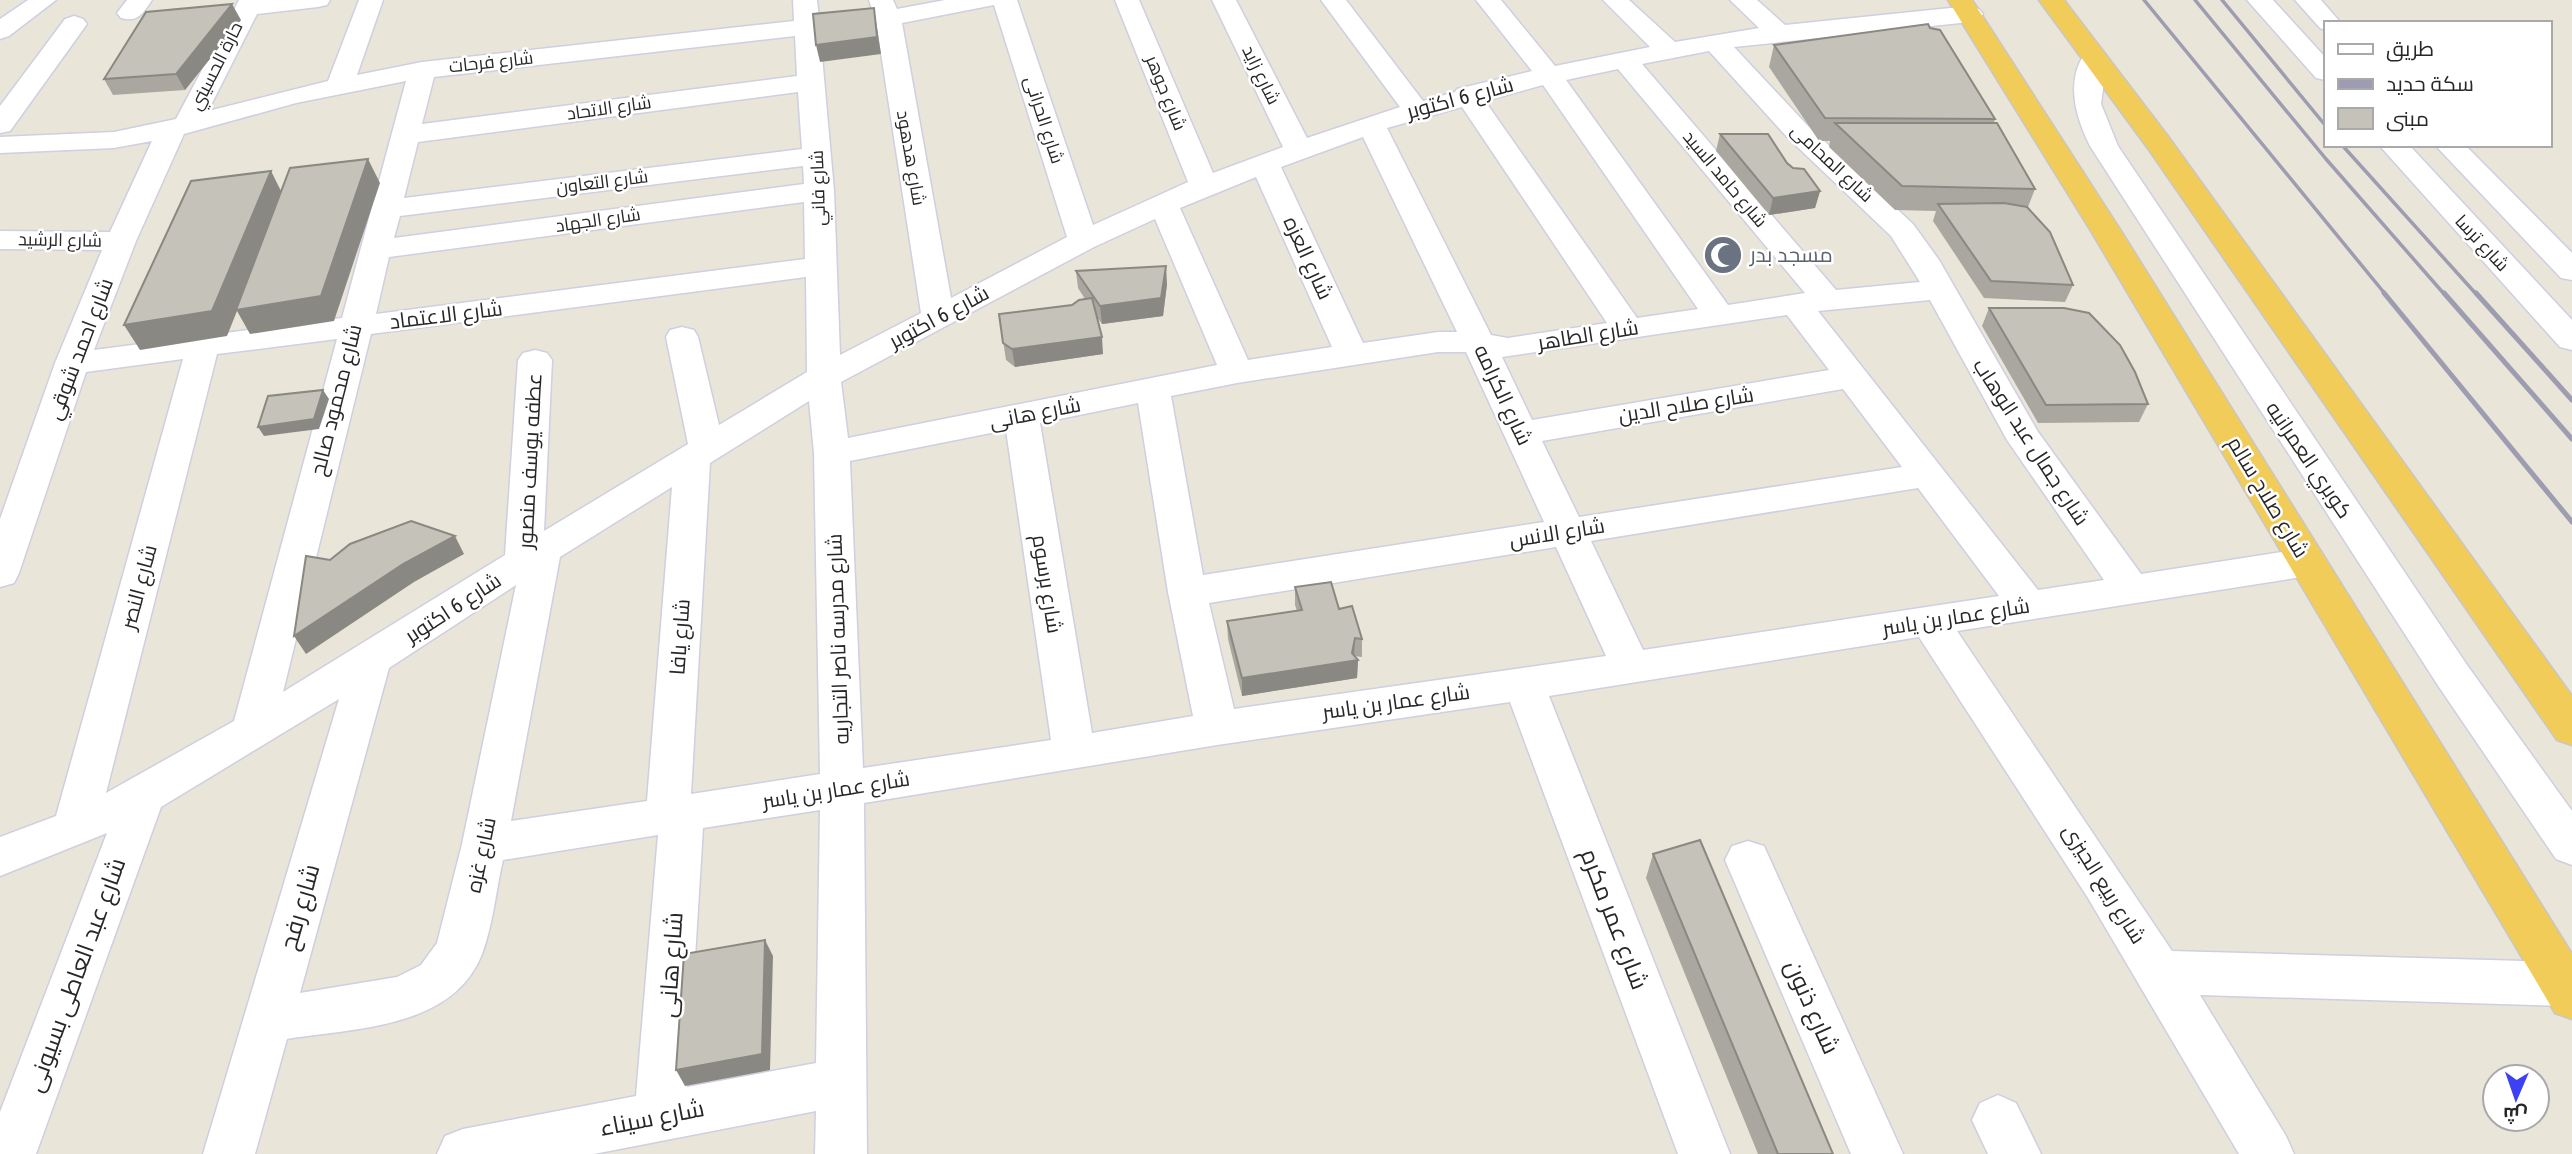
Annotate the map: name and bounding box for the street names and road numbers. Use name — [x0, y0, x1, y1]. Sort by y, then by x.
street label: حارة الحسيني — [184, 18, 250, 115]
street label: شارع زايد — [1236, 42, 1285, 109]
street label: شارع فرحات — [448, 47, 534, 78]
street label: شارع جوهر — [1140, 51, 1191, 134]
street label: شارع 6 اكتوبر — [1403, 72, 1517, 126]
street label: شارع الحرانى — [1019, 74, 1068, 167]
street label: شارع الاتحاد — [565, 91, 653, 126]
street label: شارع هدهود — [891, 109, 930, 208]
street label: شارع المحامى — [1786, 119, 1878, 207]
street label: شارع حامد السيد — [1677, 126, 1772, 233]
street label: شارع فاني — [806, 150, 833, 226]
street label: شارع التعاون — [555, 165, 649, 200]
street label: شارع الجهاد — [554, 203, 642, 238]
street label: شارع ترسا — [2450, 210, 2514, 277]
street label: شارع العزه — [1277, 213, 1338, 304]
street label: شارع الرشيد — [18, 228, 102, 253]
street label: شارع احمد شوقي — [42, 275, 122, 425]
street label: شارع 6 اكتوبر — [884, 281, 994, 356]
street label: شارع الاعتماد — [388, 296, 504, 336]
street label: شارع الطاهر — [1535, 315, 1641, 357]
street label: شارع محمود صالح — [306, 322, 368, 479]
street label: شارع الكرامه — [1467, 341, 1537, 450]
street label: شارع جمال عبد الوهاب — [1966, 354, 2094, 531]
street label: عطفه يوسف منصور — [513, 373, 547, 550]
street label: شارع صلاح الدين — [1617, 382, 1756, 430]
street label: شارع هانى — [987, 392, 1083, 436]
street label: كوبري العمرانيه — [2258, 397, 2357, 525]
street label: شارع صلاح سالم — [2221, 432, 2314, 563]
street label: شارع الانس — [1507, 514, 1607, 554]
street label: شارع مدرسه ناصر التجاريه — [822, 533, 856, 745]
street label: شارع برسوم — [1025, 533, 1067, 636]
street label: شارع النصر — [116, 542, 164, 633]
street label: شارع 6 اكتوبر — [400, 568, 507, 650]
street label: شارع عمار بن ياسر — [1880, 594, 2032, 643]
street label: شارع يافا — [665, 598, 697, 676]
street label: شارع عمار بن ياسر — [1320, 680, 1472, 726]
street label: شارع عمار بن ياسر — [760, 767, 912, 816]
street label: شارع غزه — [461, 815, 503, 895]
street label: شارع ربيع الجيزى — [2056, 820, 2150, 949]
street label: شارع عمر مكرم — [1572, 845, 1654, 994]
street label: شارع عبد العاطى بسيونى — [21, 854, 133, 1097]
street label: شارع رفح — [274, 861, 328, 954]
street label: شارع هانى — [653, 911, 691, 1019]
street label: شارع ذنون — [1777, 956, 1845, 1059]
street label: شارع سيناء — [597, 1094, 707, 1144]

